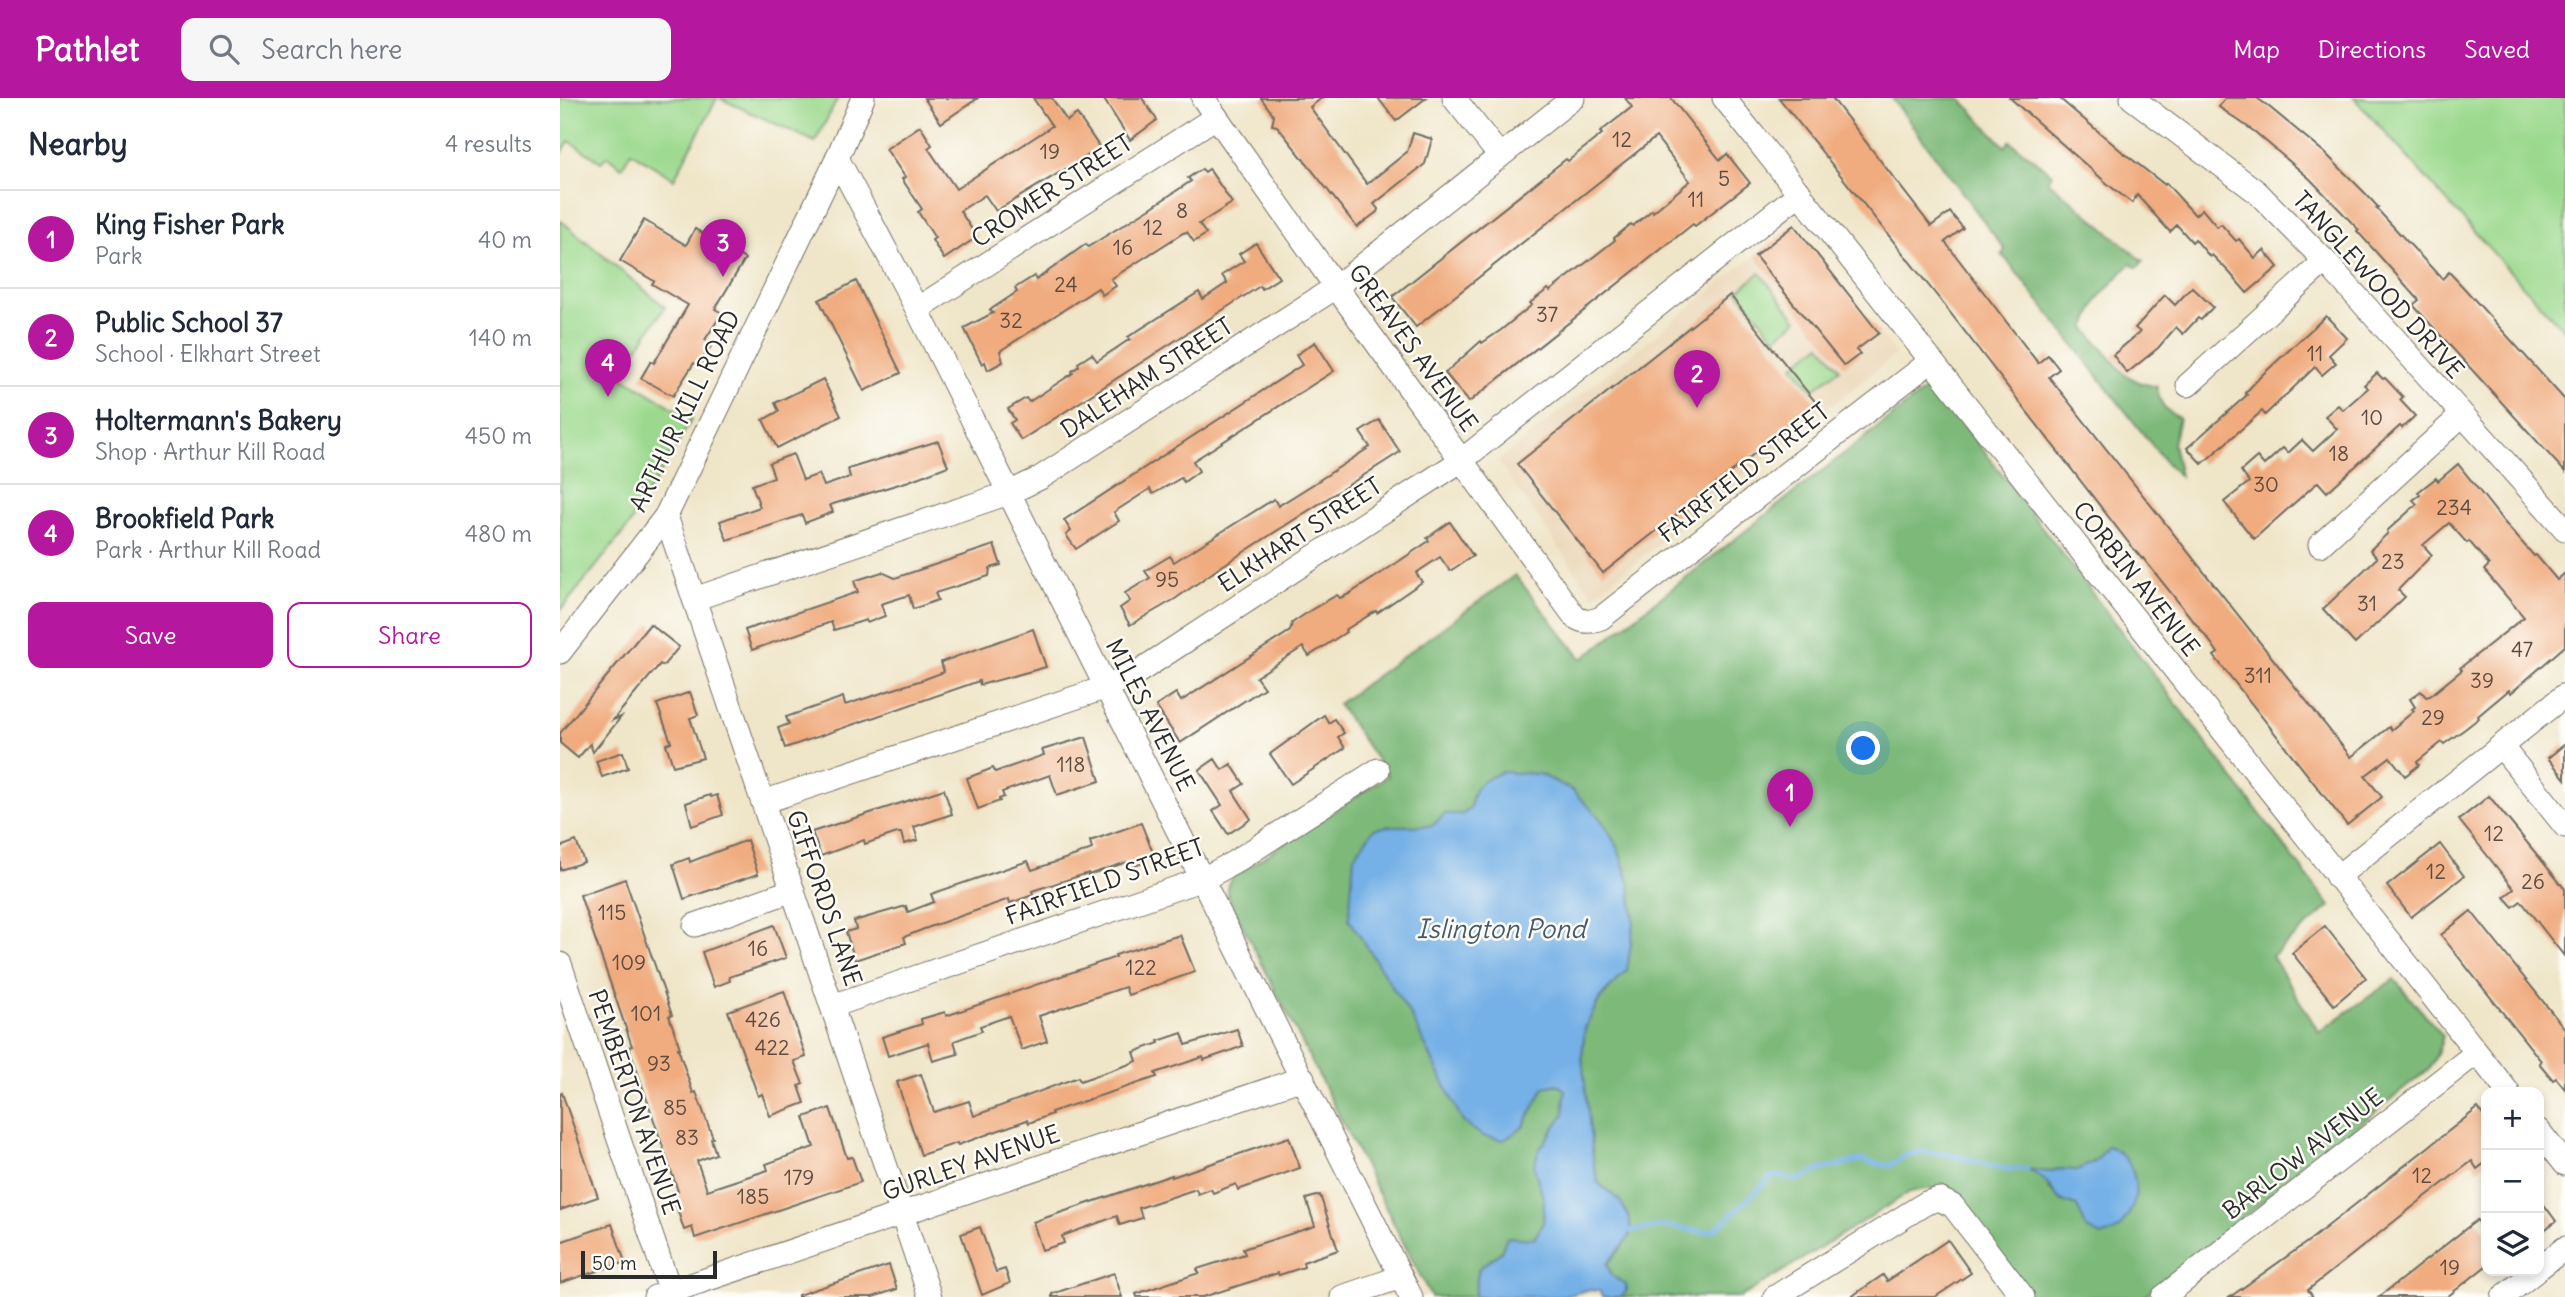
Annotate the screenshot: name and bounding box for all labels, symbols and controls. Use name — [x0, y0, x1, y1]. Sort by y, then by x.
search box — [181, 18, 671, 81]
text: Pathlet — [35, 28, 139, 70]
icon: search — [205, 30, 243, 68]
text: Search here — [261, 33, 402, 66]
text: Map — [2233, 34, 2280, 64]
text: Directions — [2318, 34, 2426, 64]
text: Saved — [2464, 34, 2530, 64]
text: Nearby — [28, 125, 128, 163]
house number: 12 — [1612, 126, 1632, 153]
street label: CROMER STREET — [965, 127, 1138, 253]
text: 4 results — [445, 129, 532, 158]
house number: 19 — [1040, 138, 1060, 165]
house number: 5 — [1718, 165, 1730, 192]
street label: TANGLEWOOD DRIVE — [2287, 185, 2471, 384]
house number: 11 — [1688, 186, 1704, 213]
house number: 8 — [1176, 197, 1188, 224]
text: King Fisher Park — [95, 208, 285, 241]
house number: 12 — [1143, 214, 1163, 241]
pin: 3 — [700, 219, 746, 277]
text: 1 — [46, 225, 56, 254]
text: 40 m — [478, 225, 532, 254]
house number: 16 — [1113, 234, 1133, 261]
text: Park — [95, 241, 143, 270]
street label: GREAVES AVENUE — [1343, 258, 1485, 437]
house number: 24 — [1054, 271, 1078, 298]
house number: 37 — [1536, 301, 1558, 328]
street label: ARTHUR KILL ROAD — [622, 305, 746, 516]
text: Public School 37 — [95, 306, 283, 339]
house number: 32 — [999, 307, 1023, 334]
street label: DALEHAM STREET — [1055, 310, 1238, 444]
text: 2 — [45, 323, 57, 352]
text: 140 m — [469, 323, 532, 352]
text: School · Elkhart Street — [95, 339, 321, 368]
pin: 4 — [585, 339, 631, 397]
house number: 11 — [2307, 340, 2323, 367]
pin: 2 — [1674, 350, 1720, 408]
street label: FAIRFIELD STREET — [1652, 396, 1835, 549]
text: Holtermann's Bakery — [95, 404, 342, 437]
house number: 10 — [2361, 404, 2383, 431]
text: 3 — [44, 421, 58, 450]
text: 450 m — [465, 421, 532, 450]
text: Shop · Arthur Kill Road — [95, 437, 326, 466]
house number: 18 — [2329, 440, 2349, 467]
street label: ELKHART STREET — [1212, 470, 1387, 598]
house number: 30 — [2253, 471, 2279, 498]
house number: 234 — [2436, 494, 2472, 521]
street label: CORBIN AVENUE — [2067, 495, 2207, 662]
text: Brookfield Park — [95, 502, 274, 535]
text: 4 — [44, 519, 58, 548]
text: 480 m — [465, 519, 532, 548]
text: Park · Arthur Kill Road — [95, 535, 321, 564]
house number: 23 — [2381, 548, 2405, 575]
house number: 95 — [1155, 566, 1179, 593]
house number: 31 — [2357, 590, 2377, 617]
button: Save — [28, 602, 273, 668]
button: Share — [287, 602, 532, 668]
street label: MILES AVENUE — [1100, 633, 1202, 796]
house number: 47 — [2511, 636, 2533, 663]
house number: 311 — [2244, 662, 2272, 689]
house number: 39 — [2470, 667, 2494, 694]
house number: 29 — [2421, 704, 2445, 731]
your location — [1846, 731, 1880, 765]
house number: 118 — [1057, 751, 1085, 778]
pin: 1 — [1767, 769, 1813, 827]
street label: GIFFORDS LANE — [781, 806, 869, 989]
house number: 12 — [2484, 820, 2504, 847]
street label: FAIRFIELD STREET — [1001, 831, 1208, 931]
house number: 12 — [2426, 858, 2446, 885]
house number: 26 — [2521, 868, 2545, 895]
house number: 115 — [598, 899, 626, 926]
water label: Islington Pond — [1416, 912, 1589, 945]
house number: 16 — [748, 935, 768, 962]
house number: 109 — [612, 949, 646, 976]
house number: 122 — [1125, 954, 1157, 981]
street label: PEMBERTON AVENUE — [582, 985, 688, 1218]
house number: 101 — [631, 1000, 661, 1027]
house number: 426 — [745, 1006, 781, 1033]
house number: 422 — [754, 1034, 790, 1061]
house number: 93 — [647, 1050, 671, 1077]
street label: BARLOW AVENUE — [2216, 1081, 2389, 1225]
map controls — [2481, 1087, 2544, 1276]
button: + — [2481, 1087, 2544, 1150]
house number: 85 — [663, 1094, 687, 1121]
street label: GURLEY AVENUE — [878, 1118, 1064, 1207]
house number: 83 — [675, 1124, 699, 1151]
button: − — [2481, 1150, 2544, 1213]
house number: 12 — [2412, 1162, 2432, 1189]
house number: 179 — [784, 1164, 814, 1191]
house number: 185 — [737, 1183, 769, 1210]
button: layers — [2481, 1213, 2544, 1276]
scale bar — [581, 1248, 718, 1280]
text: 50 m — [592, 1251, 637, 1275]
house number: 19 — [2440, 1254, 2460, 1281]

